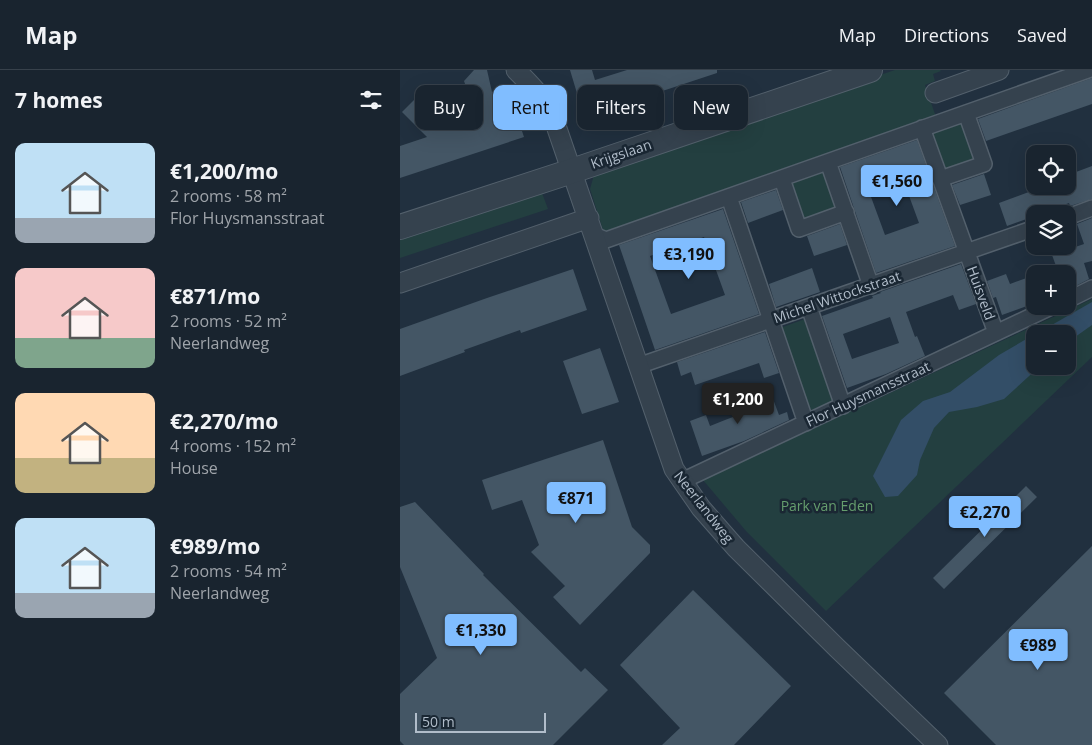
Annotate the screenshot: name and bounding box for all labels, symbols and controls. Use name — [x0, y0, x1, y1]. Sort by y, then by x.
text: Map — [25, 18, 77, 51]
text: Map — [839, 23, 876, 47]
text: Directions — [904, 23, 989, 47]
text: Saved — [1017, 23, 1067, 47]
chip: Buy — [415, 85, 483, 130]
chip: Rent — [493, 85, 567, 130]
chip: Filters — [577, 85, 664, 130]
chip: New — [674, 85, 748, 130]
text: 7 homes — [15, 86, 103, 114]
icon: filters — [357, 86, 385, 114]
street label: Krijgslaan — [588, 134, 654, 173]
map controls — [1026, 145, 1076, 375]
button: locate — [1026, 145, 1076, 195]
text: €1,200/mo — [170, 157, 278, 185]
icon: home — [55, 163, 115, 223]
pin: €1,560 — [856, 164, 938, 207]
text: €1,560 — [872, 170, 922, 192]
text: 2 rooms · 58 m² — [170, 185, 287, 207]
button: layers — [1026, 205, 1076, 255]
text: Flor Huysmansstraat — [170, 207, 324, 229]
pin: €3,190 — [648, 238, 730, 280]
text: €3,190 — [664, 243, 714, 265]
street label: Huisveld — [963, 263, 1000, 322]
button: + — [1026, 265, 1076, 315]
street label: Michel Wittockstraat — [771, 266, 903, 327]
text: €871/mo — [170, 282, 260, 310]
icon: home — [55, 288, 115, 348]
text: 2 rooms · 52 m² — [170, 310, 287, 332]
button: − — [1026, 325, 1076, 375]
text: Neerlandweg — [170, 332, 269, 354]
street label: Flor Huysmansstraat — [803, 356, 933, 431]
pin: €1,200 — [697, 382, 779, 425]
text: €1,200 — [713, 388, 763, 410]
text: €2,270/mo — [170, 407, 278, 435]
icon: home — [55, 413, 115, 473]
text: 4 rooms · 152 m² — [170, 435, 296, 457]
text: House — [170, 457, 218, 479]
street label: Neerlandweg — [670, 467, 739, 547]
pin: €871 — [546, 482, 606, 524]
text: €871 — [558, 487, 594, 509]
park label: Park van Eden — [781, 496, 873, 515]
pin: €2,270 — [944, 496, 1026, 538]
text: €2,270 — [960, 501, 1010, 523]
text: €989/mo — [170, 532, 260, 560]
icon: home — [55, 538, 115, 598]
text: 2 rooms · 54 m² — [170, 560, 287, 582]
text: Neerlandweg — [170, 582, 269, 604]
pin: €1,330 — [440, 614, 522, 656]
text: €1,330 — [456, 619, 506, 641]
pin: €989 — [1008, 628, 1068, 671]
text: €989 — [1020, 634, 1056, 656]
scale bar — [415, 710, 546, 733]
text: 50 m — [422, 712, 455, 731]

